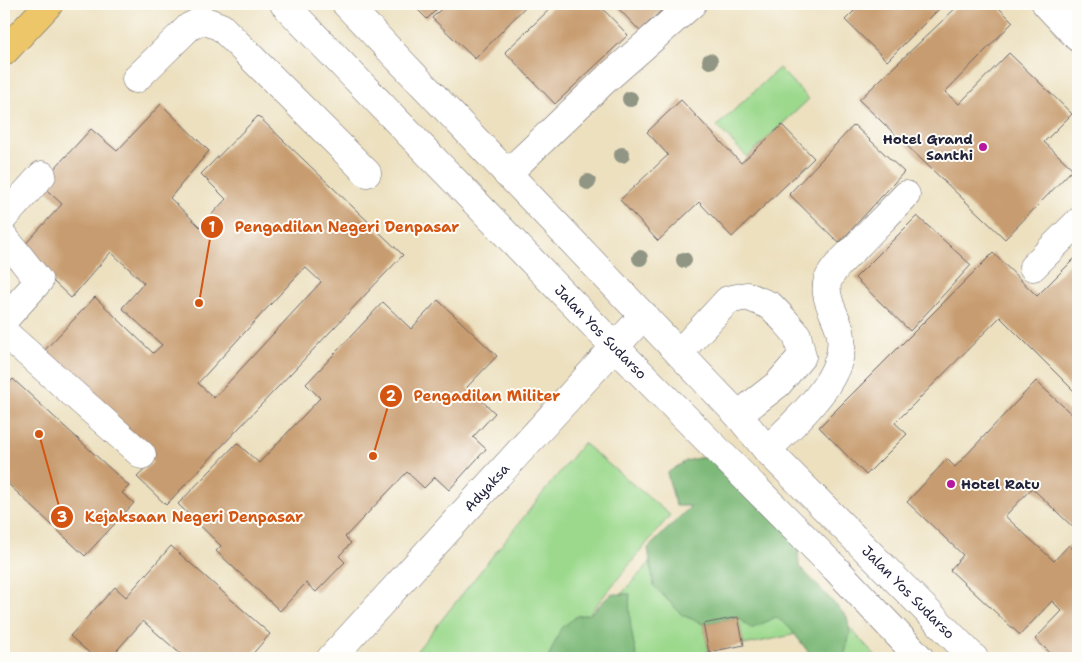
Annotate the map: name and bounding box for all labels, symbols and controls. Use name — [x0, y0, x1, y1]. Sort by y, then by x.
place label: Hotel Grand Santhi — [883, 130, 973, 164]
marker: Hotel Grand Santhi — [977, 141, 989, 153]
callout: Pengadilan Negeri Denpasar — [200, 212, 470, 242]
text: 1 — [209, 217, 216, 237]
text: Pengadilan Negeri Denpasar — [235, 217, 459, 237]
street label: Jalan Yos Sudarso — [551, 281, 651, 383]
callout: Pengadilan Militer — [378, 381, 570, 411]
text: 2 — [386, 386, 397, 406]
text: Pengadilan Militer — [414, 386, 560, 406]
street label: Adyaksa — [460, 459, 513, 515]
place label: Hotel Ratu — [961, 475, 1040, 493]
marker: Hotel Ratu — [945, 478, 957, 490]
callout: Kejaksaan Negeri Denpasar — [50, 502, 313, 532]
text: 3 — [57, 507, 67, 527]
text: Kejaksaan Negeri Denpasar — [85, 507, 303, 527]
street label: Jalan Yos Sudarso — [858, 542, 959, 643]

